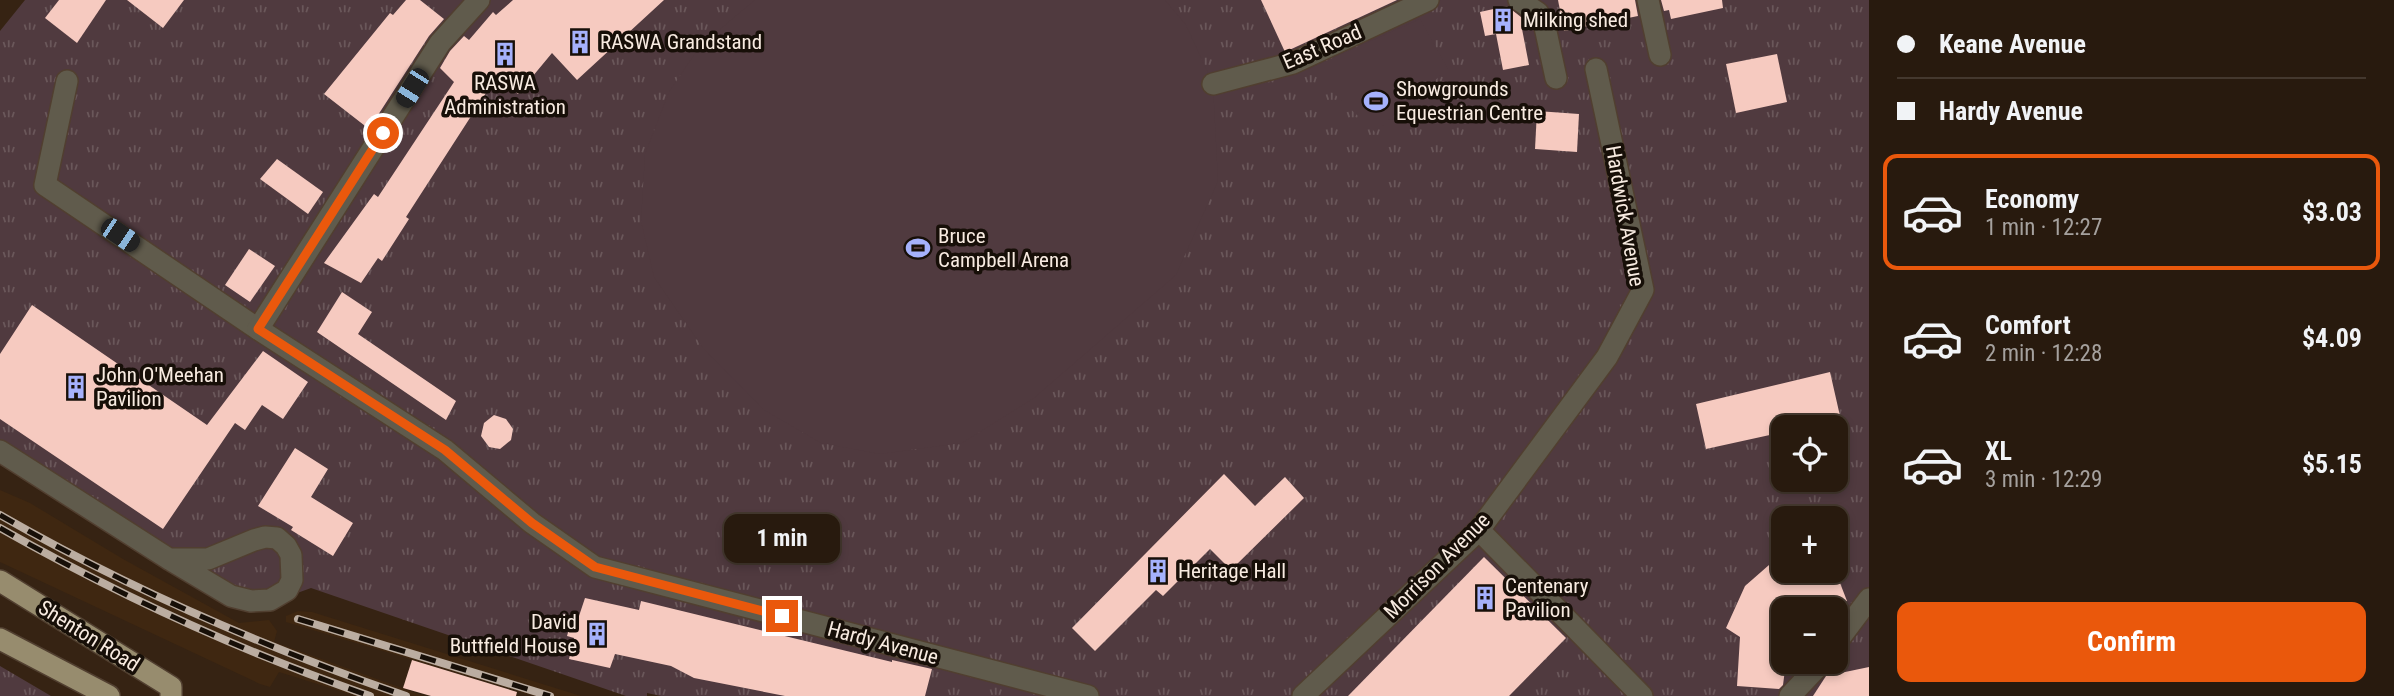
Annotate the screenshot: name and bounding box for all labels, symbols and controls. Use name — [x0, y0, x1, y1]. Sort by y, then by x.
building icon: Milking shed — [1489, 6, 1517, 34]
place label: Milking shed — [1523, 8, 1628, 32]
street label: East Road — [1279, 20, 1365, 74]
building icon: RASWA Grandstand — [566, 28, 594, 56]
text: Keane Avenue — [1939, 29, 2086, 59]
place label: RASWA Grandstand — [600, 30, 762, 54]
building icon: RASWA Administration — [491, 40, 519, 68]
car — [392, 65, 433, 111]
place label: RASWA Administration — [444, 71, 566, 119]
place label: Showgrounds Equestrian Centre — [1396, 77, 1543, 125]
sports icon: Showgrounds Equestrian Centre — [1362, 87, 1390, 115]
text: Hardy Avenue — [1939, 96, 2083, 126]
route start — [367, 117, 399, 149]
street label: Hardwick Avenue — [1601, 144, 1649, 288]
icon: car — [1901, 181, 1964, 244]
text: Economy — [1985, 184, 2079, 214]
text: $3.03 — [2302, 197, 2362, 227]
text: 1 min · 12:27 — [1985, 214, 2102, 241]
car — [97, 215, 144, 255]
place label: Bruce Campbell Arena — [938, 224, 1069, 272]
sports icon: Bruce Campbell Arena — [904, 234, 932, 262]
icon: car — [1901, 307, 1964, 370]
text: Comfort — [1985, 310, 2071, 340]
text: $4.09 — [2302, 323, 2362, 353]
text: 2 min · 12:28 — [1985, 340, 2102, 367]
place label: John O'Meehan Pavilion — [96, 363, 224, 411]
building icon: John O'Meehan Pavilion — [62, 373, 90, 401]
map controls — [1771, 415, 1848, 674]
button: locate — [1771, 415, 1848, 492]
icon: car — [1901, 433, 1964, 496]
text: XL — [1985, 436, 2012, 466]
text: $5.15 — [2302, 449, 2362, 479]
text: 3 min · 12:29 — [1985, 466, 2102, 493]
button: + — [1771, 506, 1848, 583]
street label: Morrison Avenue — [1379, 508, 1495, 624]
callout: 1 min — [724, 514, 840, 564]
text: 1 min — [756, 525, 808, 552]
building icon: Heritage Hall — [1144, 557, 1172, 585]
place label: Heritage Hall — [1178, 559, 1286, 583]
place label: Centenary Pavilion — [1505, 574, 1589, 622]
building icon: Centenary Pavilion — [1471, 584, 1499, 612]
street label: Shenton Road — [34, 595, 144, 677]
button: − — [1771, 597, 1848, 674]
route end — [766, 600, 798, 632]
button: Confirm — [1897, 602, 2366, 682]
place label: David Buttfield House — [450, 610, 577, 658]
street label: Hardy Avenue — [825, 617, 941, 669]
building icon: David Buttfield House — [583, 620, 611, 648]

